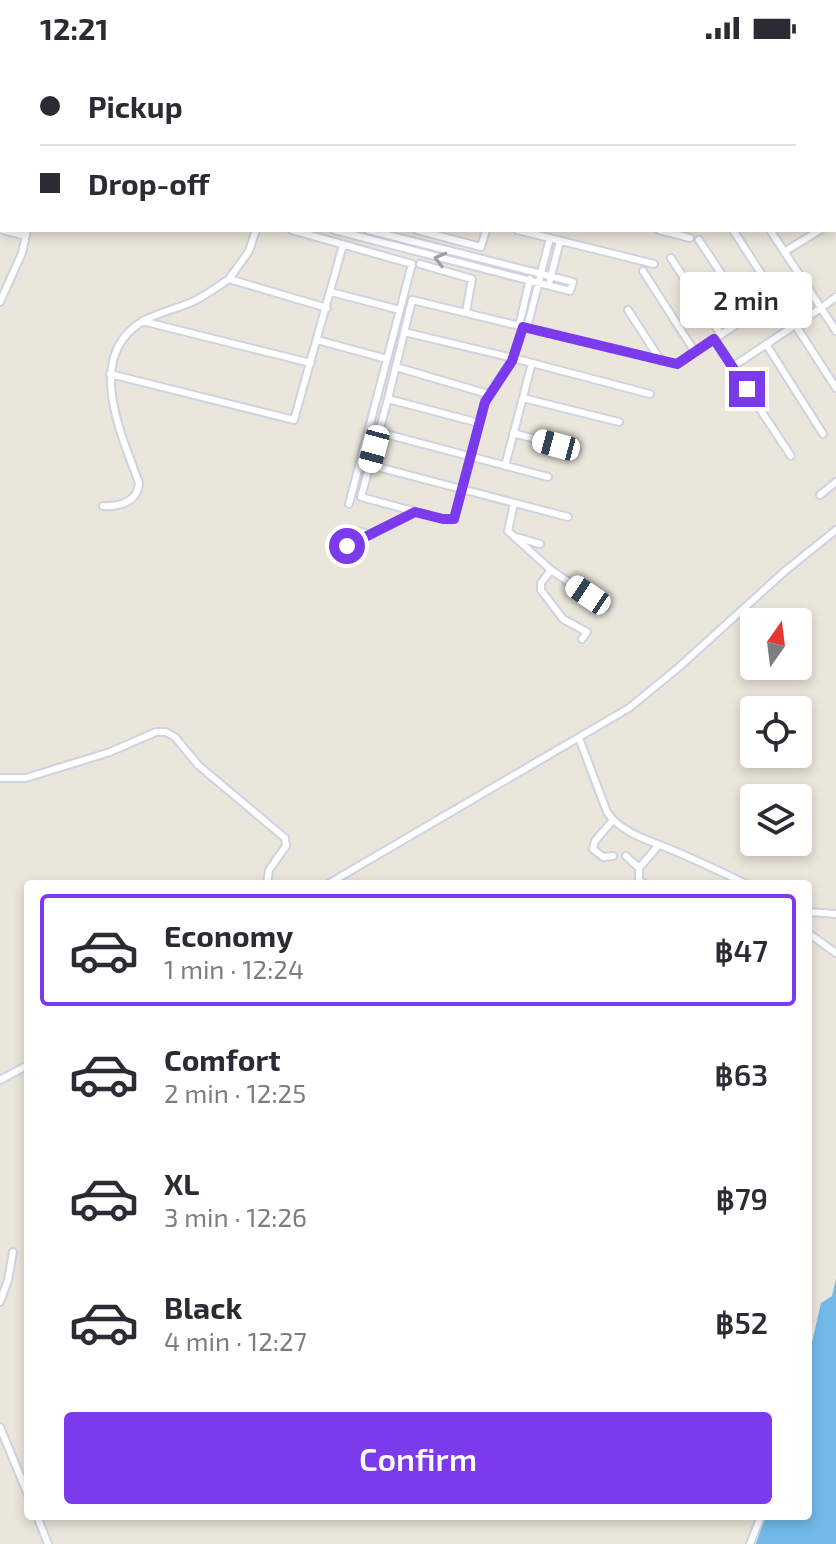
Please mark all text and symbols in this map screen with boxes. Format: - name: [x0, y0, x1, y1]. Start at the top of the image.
- text: 12:21: [40, 10, 109, 46]
- text: Pickup: [88, 88, 183, 124]
- text: Drop-off: [88, 165, 210, 201]
- one-way arrow: [433, 251, 447, 268]
- callout: 2 min: [681, 273, 813, 329]
- text: 2 min: [713, 284, 779, 315]
- route end: [729, 371, 765, 407]
- car: [356, 423, 392, 475]
- car: [530, 427, 582, 463]
- route start: [329, 528, 365, 564]
- car: [561, 572, 615, 618]
- north arrow: [740, 608, 812, 680]
- map controls: [740, 608, 812, 856]
- button: locate: [740, 696, 812, 768]
- button: layers: [740, 784, 812, 856]
- icon: car: [68, 914, 140, 986]
- text: Economy: [164, 917, 293, 953]
- text: ฿47: [714, 932, 768, 968]
- text: 1 min · 12:24: [164, 953, 304, 984]
- icon: car: [68, 1038, 140, 1110]
- text: Comfort: [164, 1041, 281, 1077]
- text: ฿63: [715, 1056, 768, 1092]
- text: 2 min · 12:25: [164, 1077, 306, 1108]
- icon: car: [68, 1162, 140, 1234]
- text: XL: [164, 1165, 199, 1201]
- text: ฿79: [716, 1180, 768, 1216]
- text: 3 min · 12:26: [164, 1201, 307, 1232]
- icon: car: [68, 1286, 140, 1358]
- text: Black: [164, 1289, 242, 1325]
- text: ฿52: [715, 1304, 768, 1340]
- text: 4 min · 12:27: [164, 1325, 307, 1356]
- button: Confirm: [64, 1412, 772, 1504]

